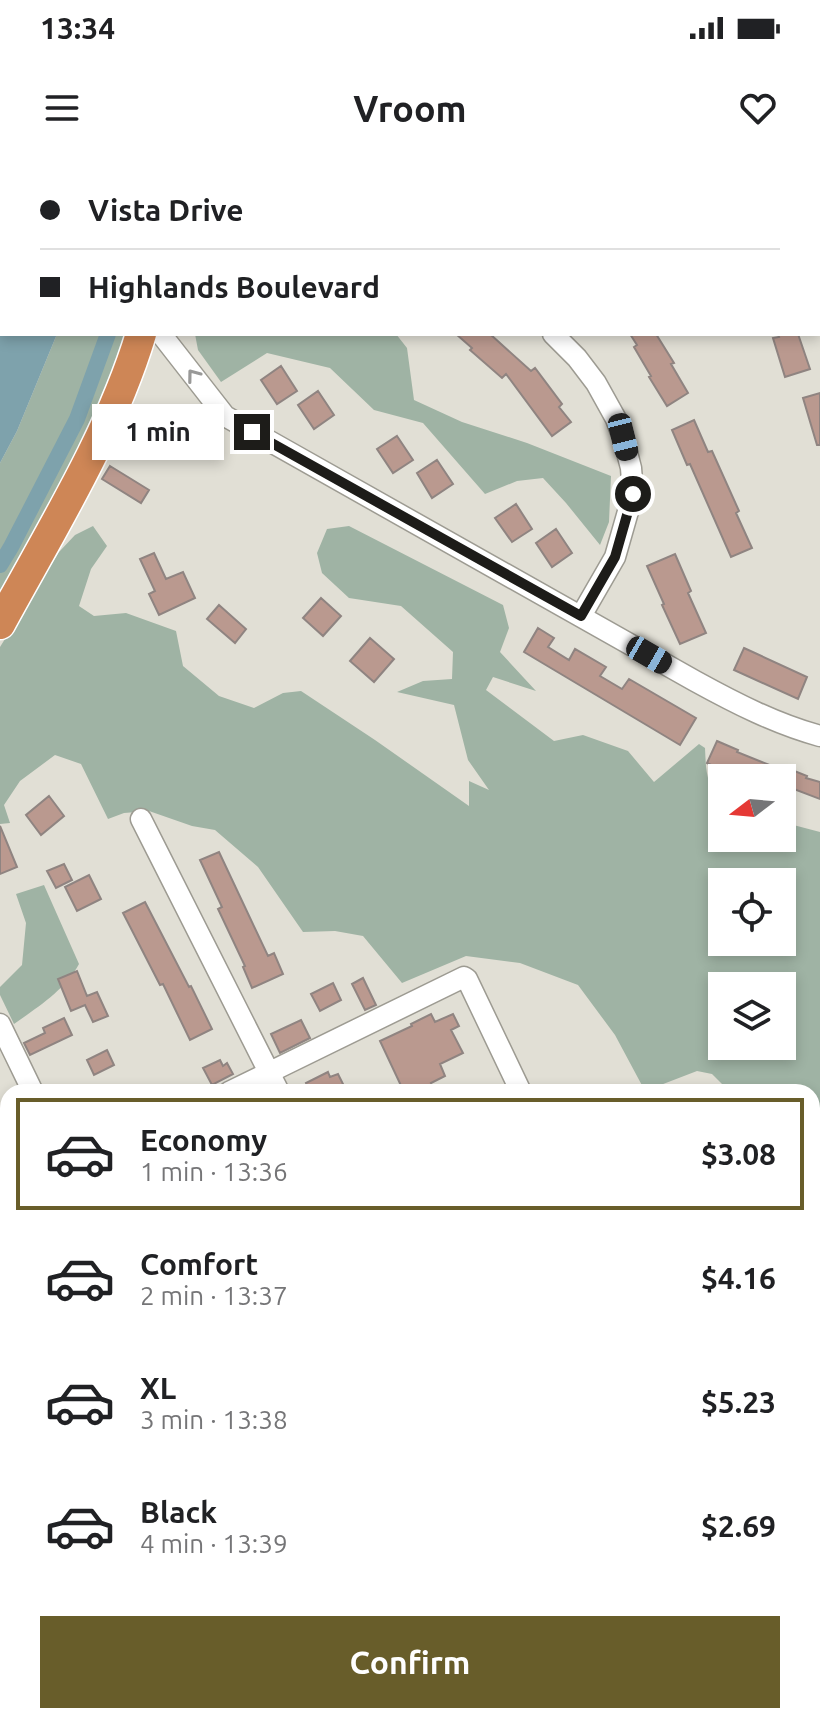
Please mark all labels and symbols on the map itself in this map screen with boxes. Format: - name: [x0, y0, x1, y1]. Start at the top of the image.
- one-way arrow: [188, 370, 202, 384]
- callout: 1 min: [92, 404, 224, 460]
- car: [606, 411, 640, 463]
- route end: [234, 414, 270, 450]
- route start: [615, 476, 651, 512]
- car: [622, 633, 676, 677]
- north arrow: [708, 764, 796, 852]

